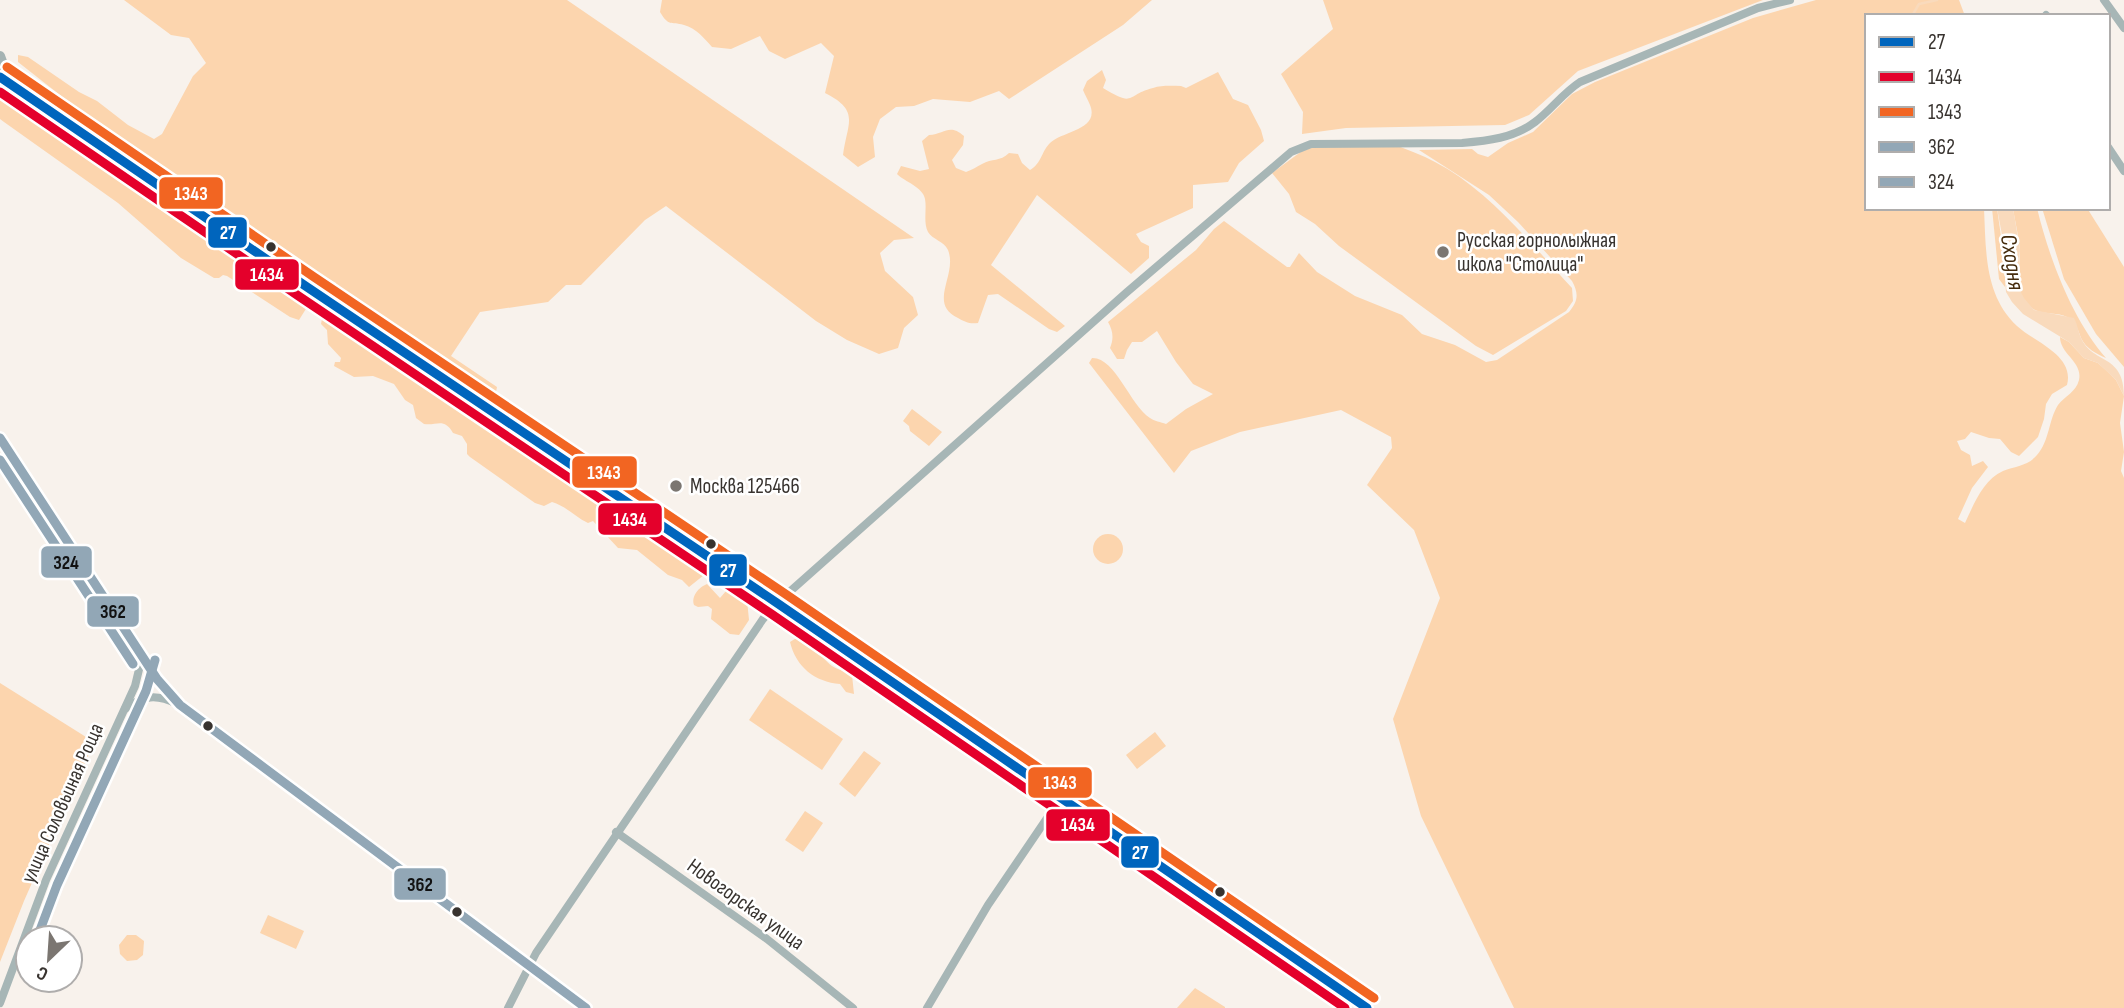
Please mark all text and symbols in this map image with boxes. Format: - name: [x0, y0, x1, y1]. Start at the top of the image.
- legend: [1865, 14, 2110, 210]
- text: 27: [1928, 30, 1946, 55]
- text: 1434: [1928, 65, 1962, 90]
- text: 1343: [1928, 100, 1962, 125]
- text: 362: [1928, 135, 1955, 160]
- text: 324: [1928, 170, 1954, 195]
- line badge: 1343: [158, 176, 224, 210]
- text: 1343: [174, 183, 208, 206]
- line badge: 27: [207, 216, 248, 249]
- text: 27: [220, 222, 237, 245]
- place label: Русская горнолыжная школа "Столица": [1457, 228, 1616, 277]
- water label: Сходня: [1994, 232, 2030, 292]
- unlabelled marker: [264, 240, 278, 254]
- marker: Русская горнолыжная школа "Столица": [1435, 244, 1451, 260]
- line badge: 1434: [234, 258, 300, 291]
- text: 1434: [250, 264, 284, 287]
- line badge: 1343: [571, 455, 638, 489]
- text: 1343: [587, 462, 621, 485]
- place label: Москва 125466: [690, 474, 800, 499]
- marker: Москва 125466: [668, 478, 684, 494]
- line badge: 1434: [597, 502, 663, 536]
- text: 1434: [613, 509, 647, 532]
- unlabelled marker: [704, 537, 718, 551]
- line badge: 324: [40, 545, 93, 579]
- text: 324: [53, 552, 79, 575]
- line badge: 27: [708, 553, 748, 587]
- text: 27: [720, 560, 737, 583]
- line badge: 362: [86, 595, 140, 628]
- text: 362: [100, 601, 126, 624]
- street label: улица Соловьиная Роща: [16, 719, 109, 887]
- unlabelled marker: [201, 719, 215, 733]
- line badge: 1343: [1027, 766, 1093, 799]
- text: 1343: [1043, 772, 1077, 795]
- line badge: 1434: [1045, 808, 1111, 842]
- text: 1434: [1061, 814, 1095, 837]
- line badge: 27: [1120, 835, 1160, 869]
- text: 27: [1132, 842, 1149, 865]
- street label: Новогорская улица: [682, 853, 809, 955]
- line badge: 362: [393, 867, 447, 901]
- text: 362: [407, 874, 433, 897]
- unlabelled marker: [1213, 885, 1227, 899]
- unlabelled marker: [450, 905, 464, 919]
- north arrow: [14, 924, 84, 994]
- text: С: [33, 960, 52, 986]

